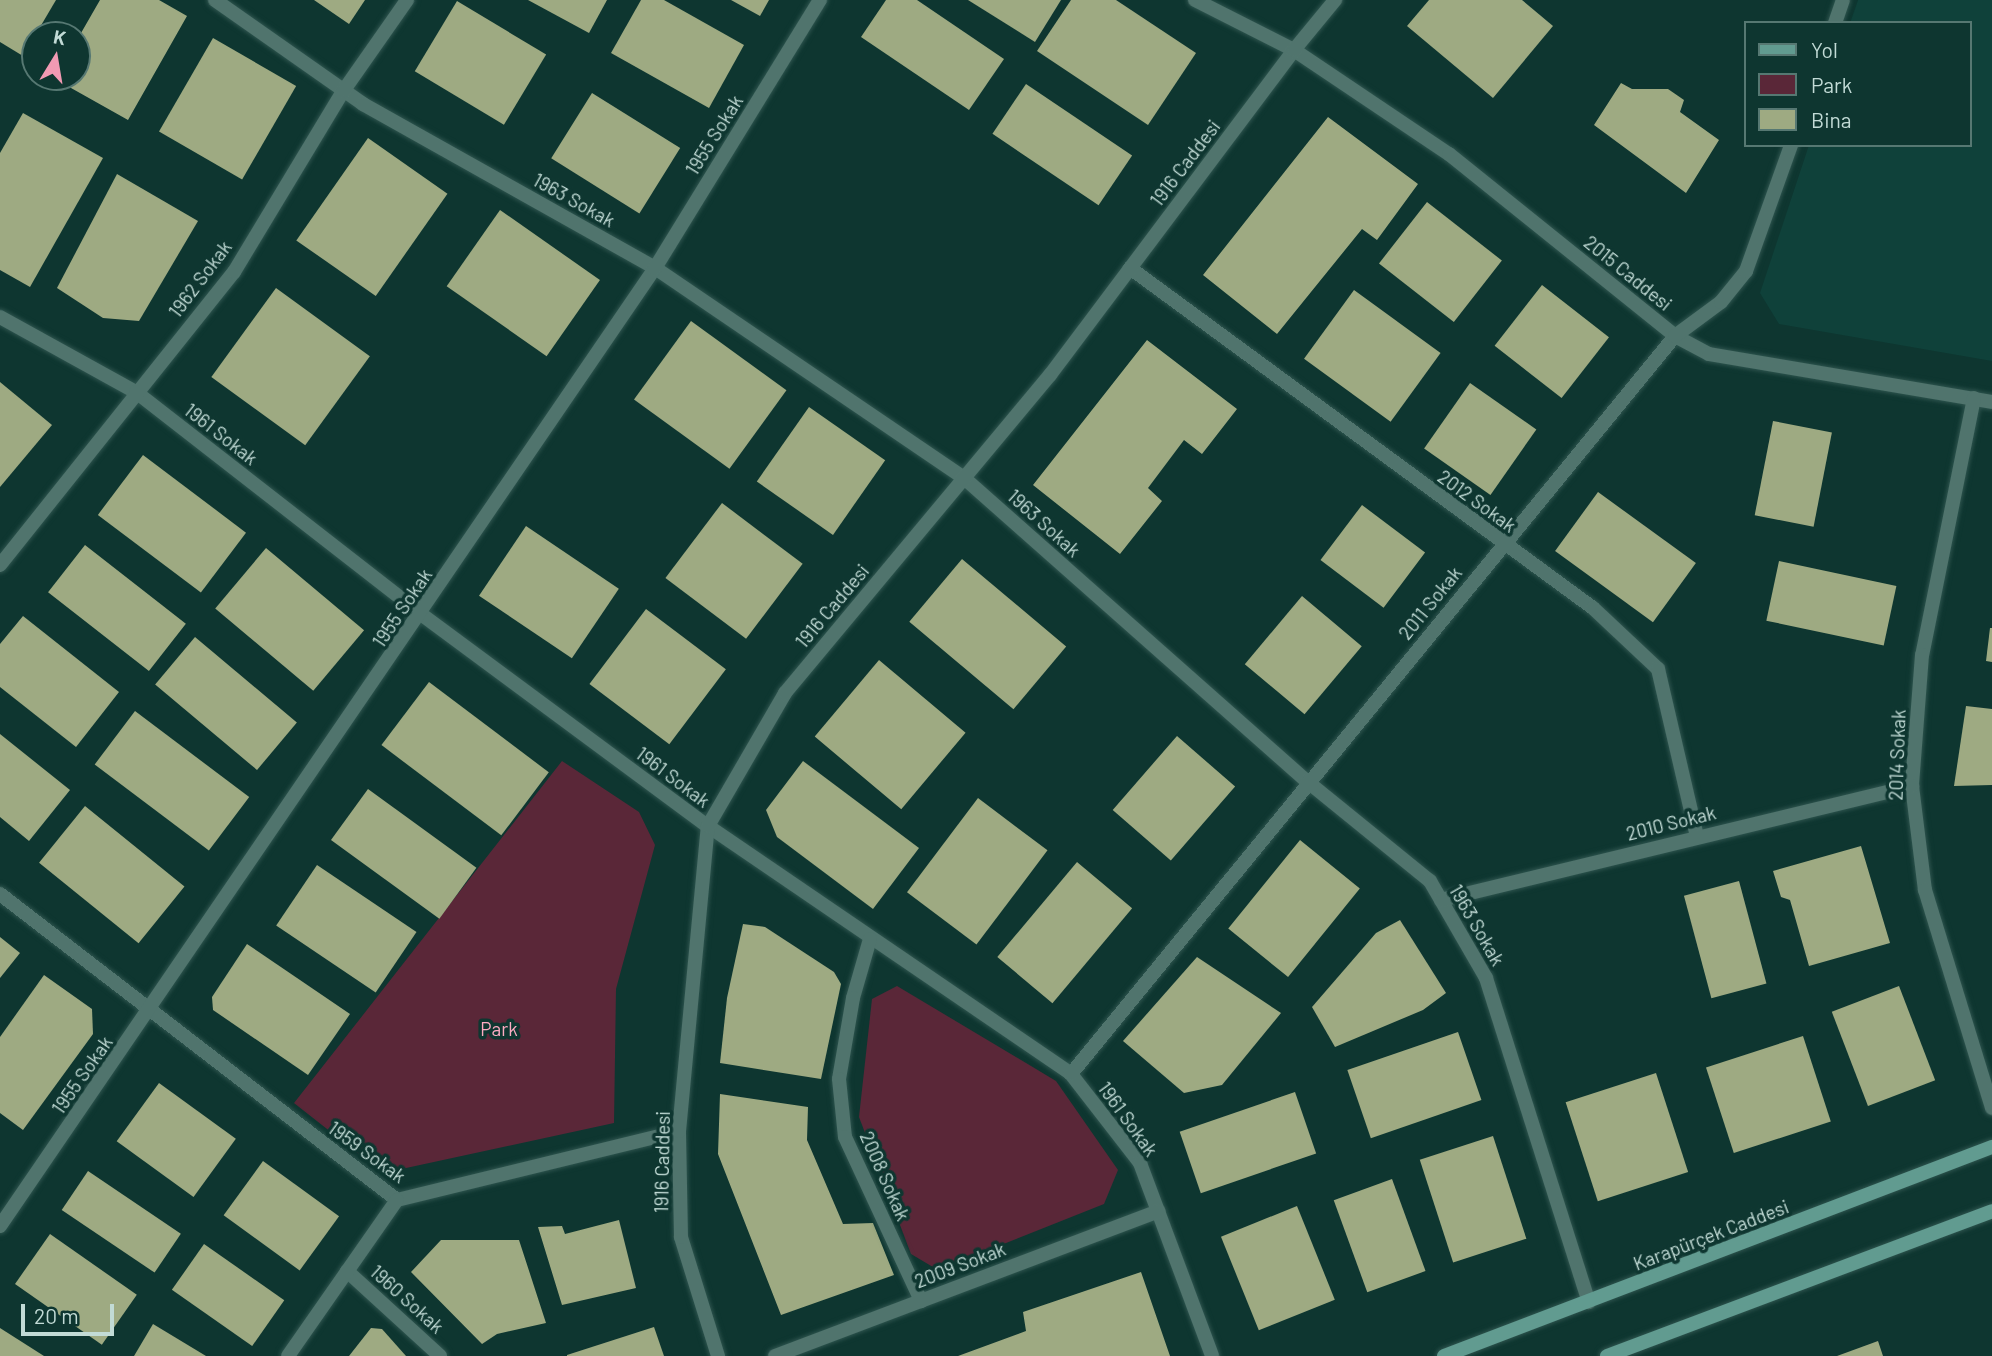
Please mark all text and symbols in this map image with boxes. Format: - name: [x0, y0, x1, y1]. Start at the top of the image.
- north arrow: [21, 21, 91, 91]
- legend: [1744, 21, 1971, 147]
- text: K: [52, 24, 68, 49]
- text: Yol: [1811, 37, 1838, 62]
- text: Park: [1811, 72, 1852, 97]
- street label: 1955 Sokak: [681, 91, 747, 179]
- text: Bina: [1811, 107, 1852, 132]
- street label: 1916 Caddesi: [1145, 115, 1225, 211]
- street label: 1963 Sokak: [529, 168, 619, 232]
- street label: 2015 Caddesi: [1579, 231, 1677, 315]
- street label: 1962 Sokak: [164, 236, 236, 322]
- street label: 1961 Sokak: [180, 398, 262, 470]
- street label: 2012 Sokak: [1433, 465, 1521, 537]
- street label: 1963 Sokak: [1003, 484, 1085, 562]
- street label: 1916 Caddesi: [790, 560, 874, 652]
- street label: 2011 Sokak: [1394, 562, 1466, 644]
- street label: 1955 Sokak: [367, 564, 437, 652]
- street label: 2014 Sokak: [1884, 709, 1910, 801]
- street label: 1961 Sokak: [632, 742, 714, 812]
- street label: 2010 Sokak: [1624, 801, 1718, 845]
- street label: 1963 Sokak: [1445, 880, 1509, 970]
- park label: Park: [480, 1018, 518, 1040]
- street label: 1955 Sokak: [47, 1032, 117, 1118]
- street label: 1961 Sokak: [1093, 1077, 1163, 1161]
- street label: 1916 Caddesi: [650, 1111, 674, 1213]
- street label: 1959 Sokak: [324, 1116, 410, 1188]
- street label: 2008 Sokak: [855, 1128, 915, 1224]
- street label: Karapürçek Caddesi: [1630, 1195, 1792, 1275]
- street label: 2009 Sokak: [911, 1237, 1009, 1293]
- street label: 1960 Sokak: [366, 1260, 448, 1338]
- scale bar: [24, 1290, 117, 1334]
- text: 20 m: [34, 1303, 79, 1328]

